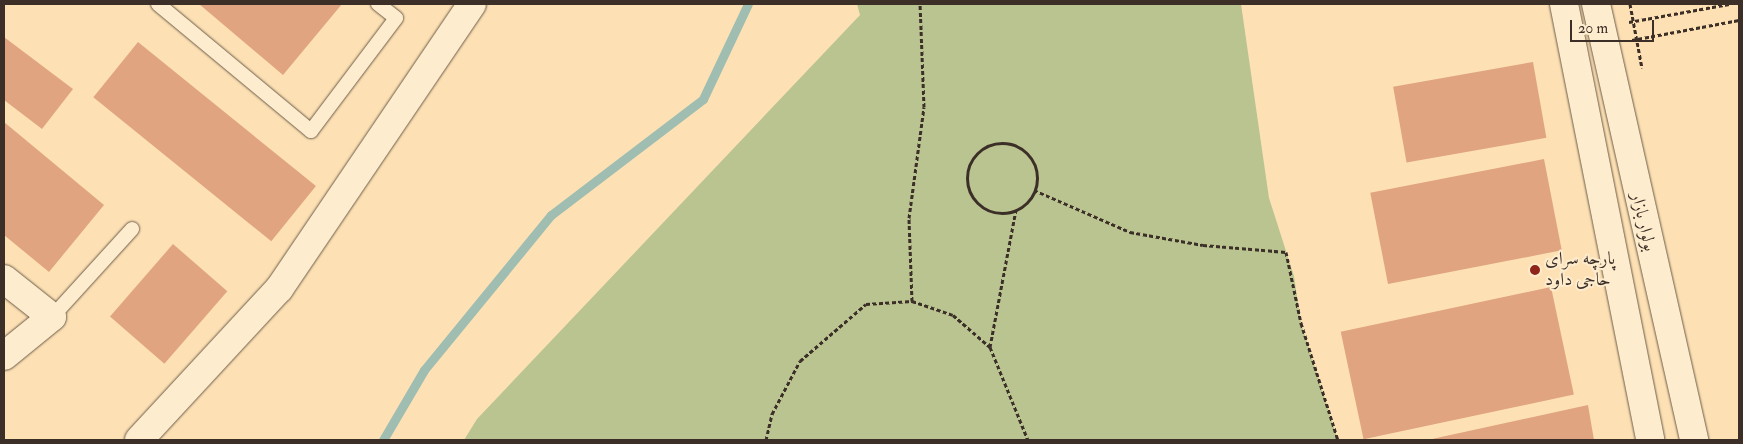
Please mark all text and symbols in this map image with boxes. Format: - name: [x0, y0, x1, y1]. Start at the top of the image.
- scale bar: [1573, 10, 1657, 42]
- text: 20 m: [1578, 19, 1608, 38]
- street label: بولوار بازار: [1626, 190, 1660, 254]
- place label: پارچه سرای حاجی داود: [1545, 249, 1615, 292]
- marker: پارچه سرای حاجی داود: [1529, 264, 1541, 276]

